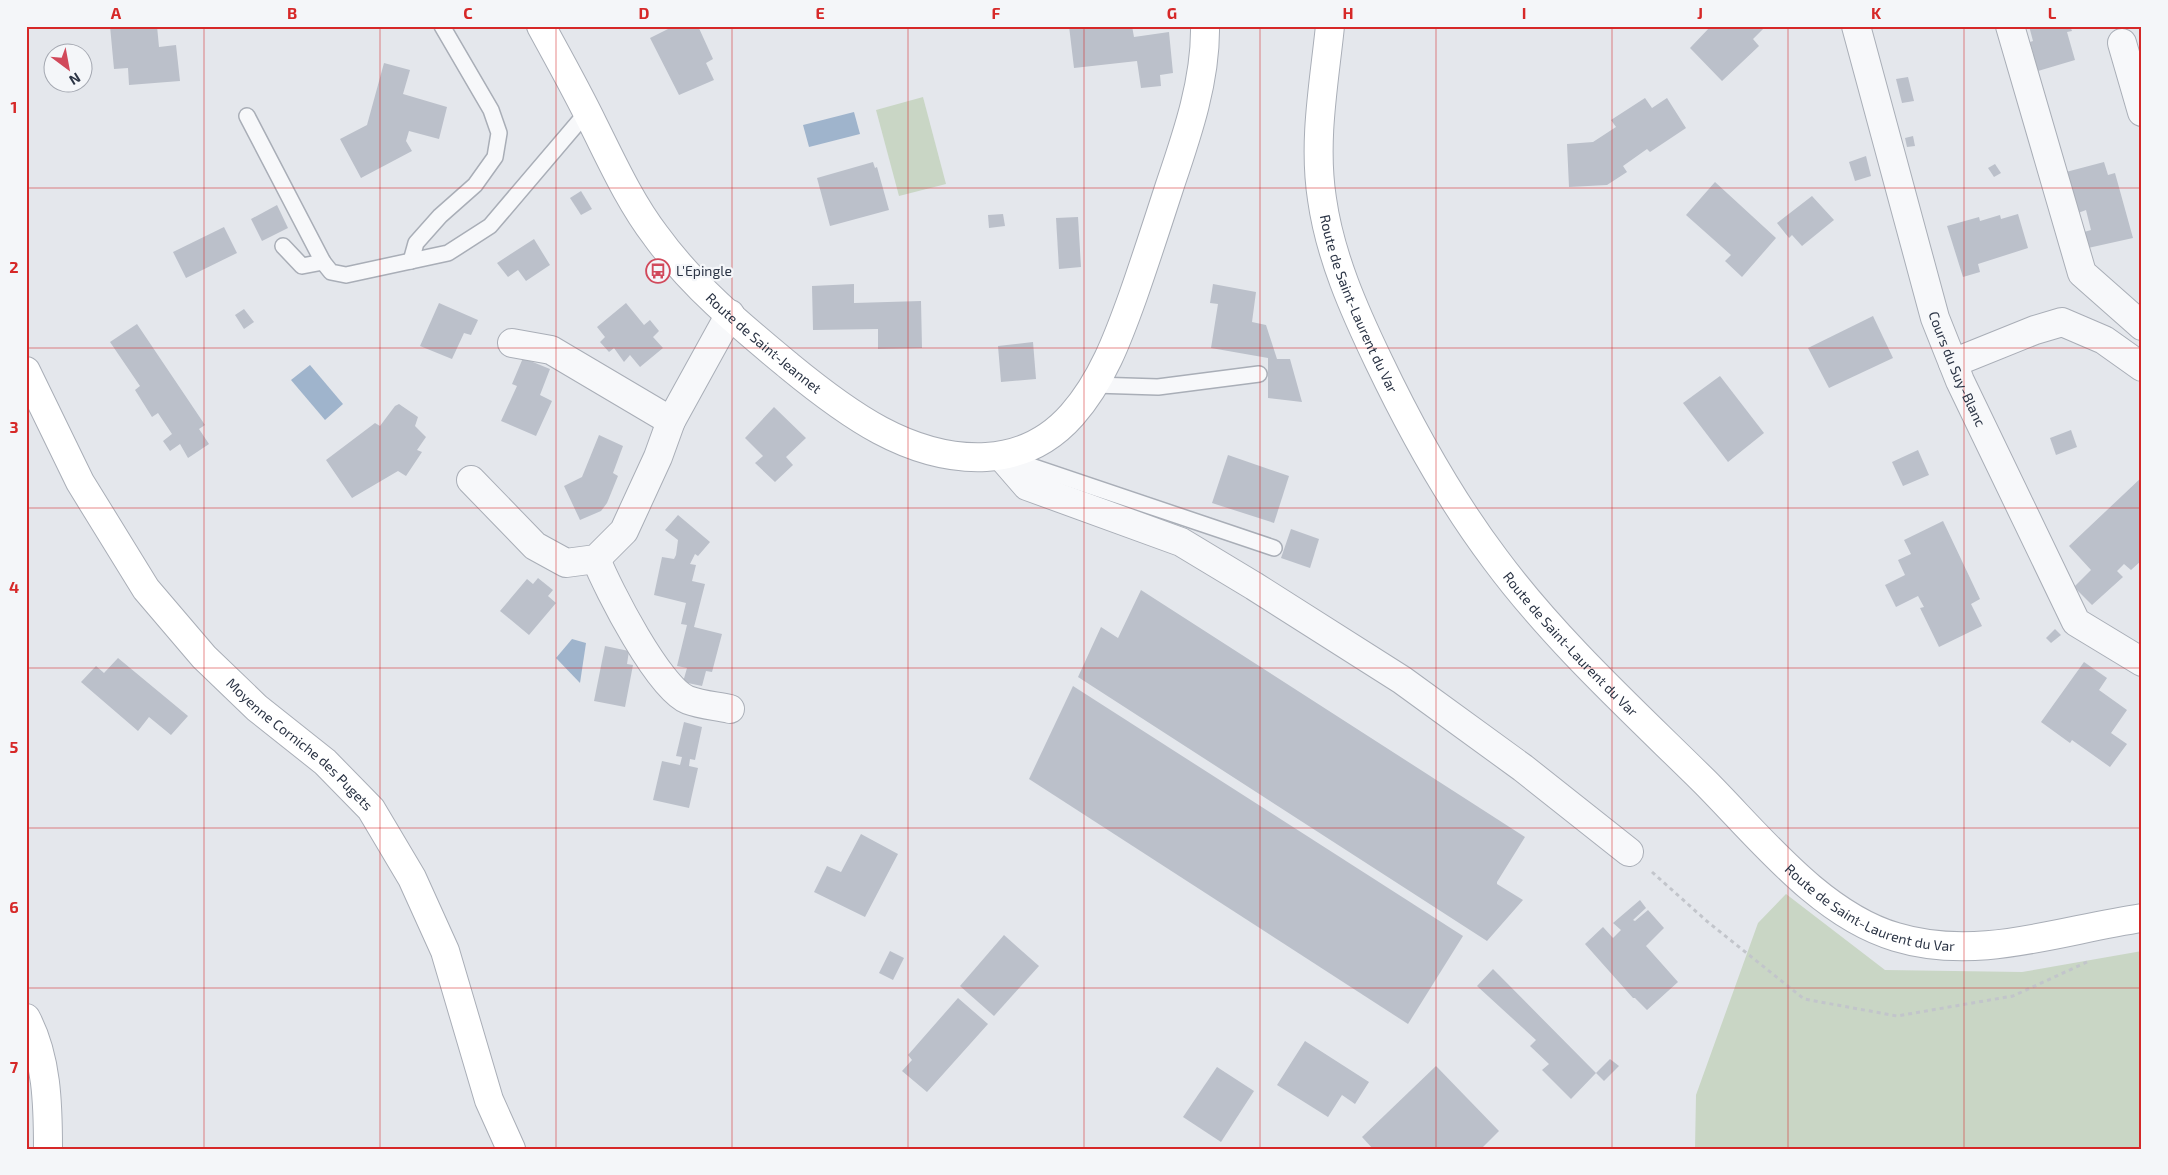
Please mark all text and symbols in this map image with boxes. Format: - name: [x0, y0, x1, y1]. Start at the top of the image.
- text: A: [111, 3, 122, 22]
- text: B: [287, 3, 297, 22]
- text: C: [463, 3, 473, 22]
- text: D: [639, 3, 650, 22]
- text: E: [815, 3, 825, 22]
- text: F: [992, 3, 1001, 22]
- text: G: [1167, 3, 1177, 22]
- text: H: [1342, 3, 1354, 22]
- text: I: [1522, 3, 1526, 22]
- text: J: [1697, 3, 1703, 22]
- text: K: [1871, 3, 1882, 22]
- text: L: [2048, 3, 2057, 22]
- north arrow: [42, 42, 92, 92]
- text: N: [66, 70, 84, 89]
- text: 1: [11, 97, 17, 116]
- street label: Route de Saint-Laurent du Var: [1317, 213, 1402, 396]
- text: 2: [9, 257, 19, 276]
- bus stop icon: L'Epingle: [645, 258, 671, 284]
- place label: L'Epingle: [676, 262, 732, 279]
- street label: Route de Saint-Jeannet: [703, 289, 825, 397]
- street label: Cours du Suy-Blanc: [1926, 309, 1990, 429]
- text: 3: [9, 417, 19, 436]
- street label: Route de Saint-Laurent du Var: [1500, 568, 1642, 720]
- text: 4: [9, 577, 19, 596]
- street label: Moyenne Corniche des Pugets: [223, 674, 376, 814]
- text: 5: [10, 737, 19, 756]
- street label: Route de Saint-Laurent du Var: [1782, 860, 1956, 954]
- text: 6: [9, 897, 19, 916]
- text: 7: [10, 1057, 19, 1076]

